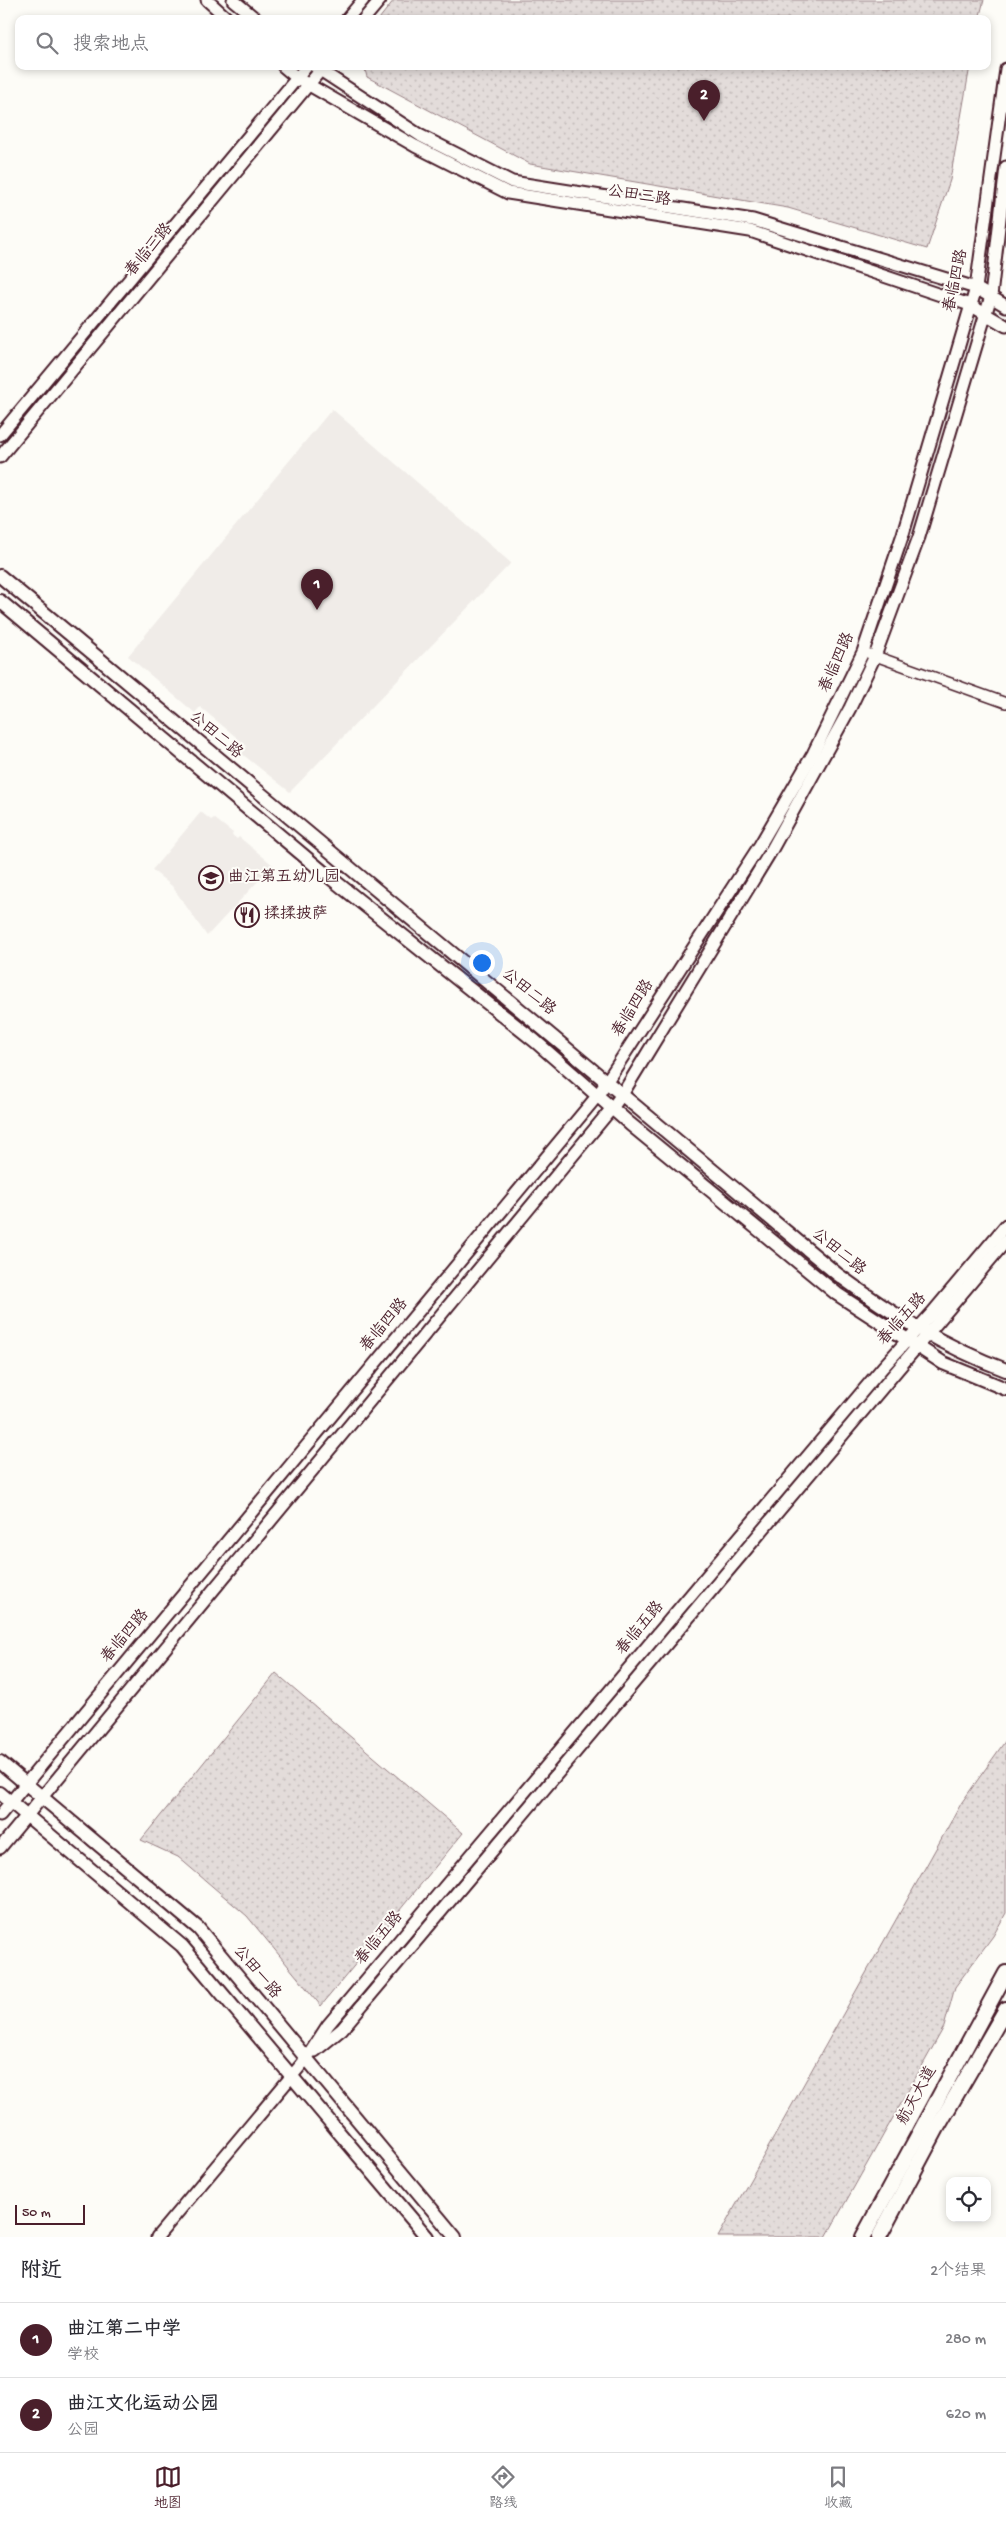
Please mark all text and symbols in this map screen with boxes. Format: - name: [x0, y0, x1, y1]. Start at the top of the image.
- search box: [15, 15, 991, 70]
- icon: search: [33, 29, 61, 57]
- text: 搜索地点: [73, 34, 149, 57]
- pin: 2: [688, 80, 720, 121]
- street label: 公田三路: [606, 181, 672, 211]
- street label: 春临三路: [121, 219, 178, 282]
- street label: 春临四路: [939, 247, 973, 314]
- pin: 1: [301, 569, 333, 610]
- street label: 春临四路: [814, 629, 860, 696]
- street label: 公田二路: [184, 707, 247, 764]
- school or university icon: 曲江第五幼儿园: [198, 865, 224, 891]
- place label: 曲江第五幼儿园: [228, 868, 340, 888]
- restaurant icon: 揉揉披萨: [234, 902, 260, 928]
- place label: 揉揉披萨: [264, 905, 328, 925]
- your location: [469, 950, 495, 976]
- street label: 公田二路: [497, 964, 560, 1021]
- street label: 春临四路: [607, 976, 659, 1041]
- street label: 公田二路: [807, 1224, 870, 1281]
- street label: 春临五路: [873, 1289, 931, 1350]
- street label: 春临四路: [356, 1294, 413, 1357]
- street label: 春临五路: [612, 1597, 669, 1660]
- street label: 春临四路: [97, 1605, 154, 1668]
- street label: 春临五路: [351, 1907, 408, 1970]
- street label: 公田一路: [228, 1941, 285, 2004]
- street label: 航天大道: [892, 2062, 942, 2129]
- map controls: [946, 2177, 991, 2222]
- button: locate: [946, 2177, 991, 2222]
- scale bar: [15, 2202, 85, 2225]
- text: 50 m: [22, 2205, 51, 2222]
- text: 附近: [20, 2260, 62, 2285]
- text: 2个结果: [930, 2263, 986, 2282]
- text: 曲江第二中学: [67, 2319, 181, 2342]
- text: 1: [33, 2331, 39, 2350]
- text: 280 m: [945, 2331, 986, 2350]
- text: 学校: [67, 2347, 99, 2366]
- text: 曲江文化运动公园: [67, 2394, 219, 2417]
- text: 2: [32, 2406, 40, 2425]
- text: 620 m: [946, 2406, 986, 2425]
- text: 公园: [67, 2422, 99, 2441]
- tab: 地图: [154, 2463, 182, 2513]
- tab: 路线: [489, 2463, 517, 2513]
- tab: 收藏: [824, 2463, 852, 2513]

